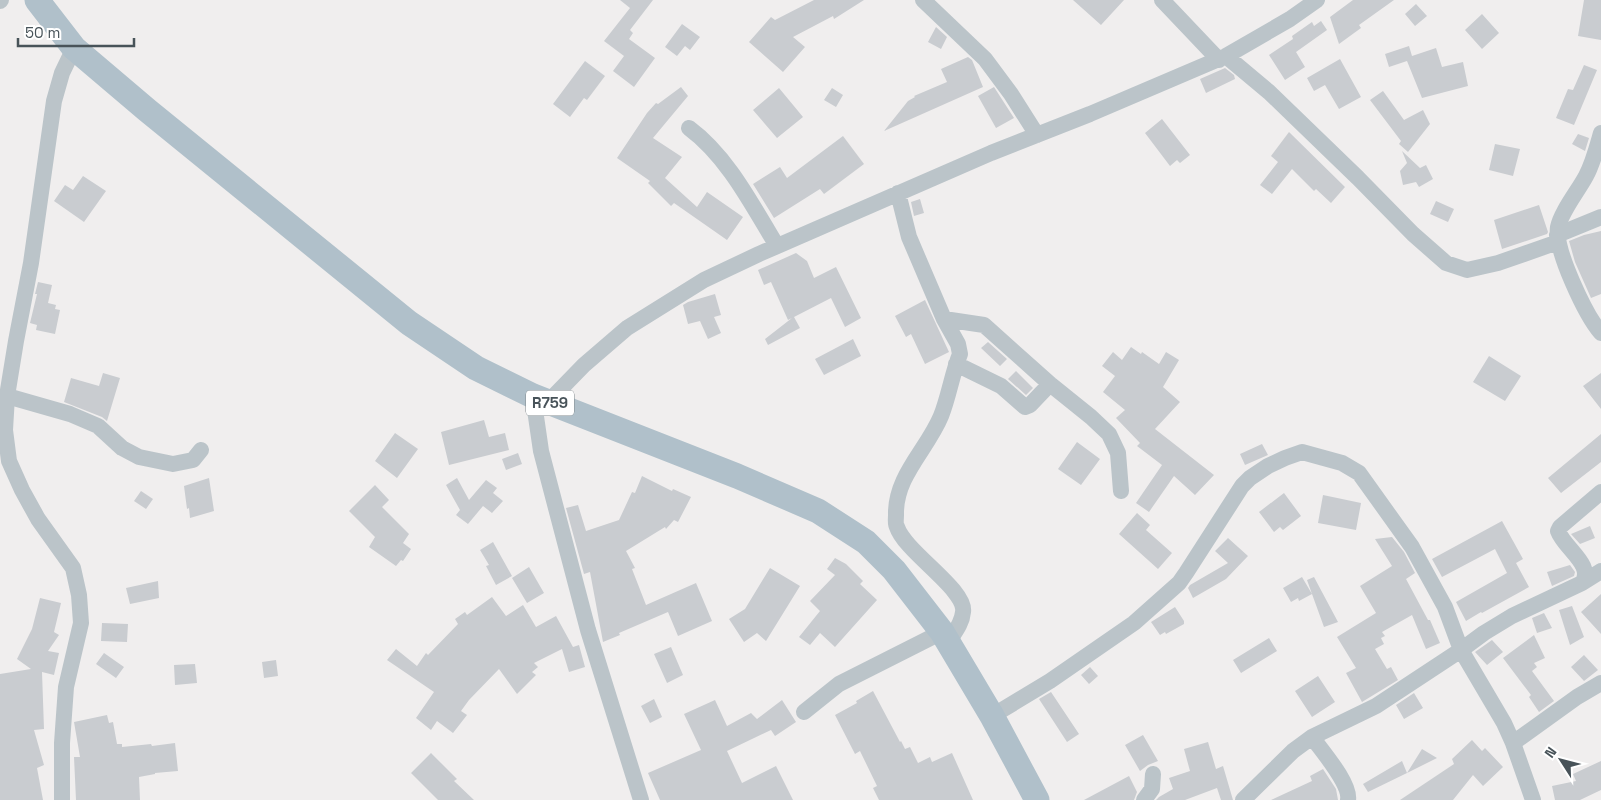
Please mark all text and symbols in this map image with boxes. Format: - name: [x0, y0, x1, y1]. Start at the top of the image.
- scale bar: [18, 15, 134, 47]
- text: 50 m: [25, 23, 60, 42]
- road number: R759: [526, 390, 574, 416]
- north arrow: [1536, 735, 1586, 785]
- text: N: [1540, 743, 1561, 761]

